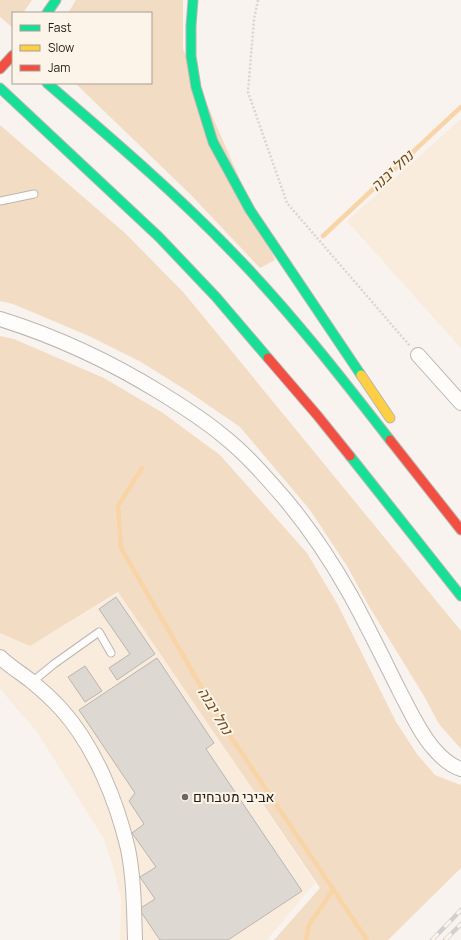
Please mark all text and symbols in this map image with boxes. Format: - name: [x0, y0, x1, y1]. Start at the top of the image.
- legend: [12, 12, 152, 84]
- text: Fast: [48, 19, 72, 36]
- text: Slow: [48, 39, 74, 56]
- text: Jam: [48, 59, 70, 76]
- water label: נחל יבנה: [366, 144, 419, 196]
- water label: נחל יבנה: [193, 683, 239, 740]
- place label: אביבי מטבחים: [193, 787, 275, 806]
- marker: אביבי מטבחים: [180, 792, 190, 802]

